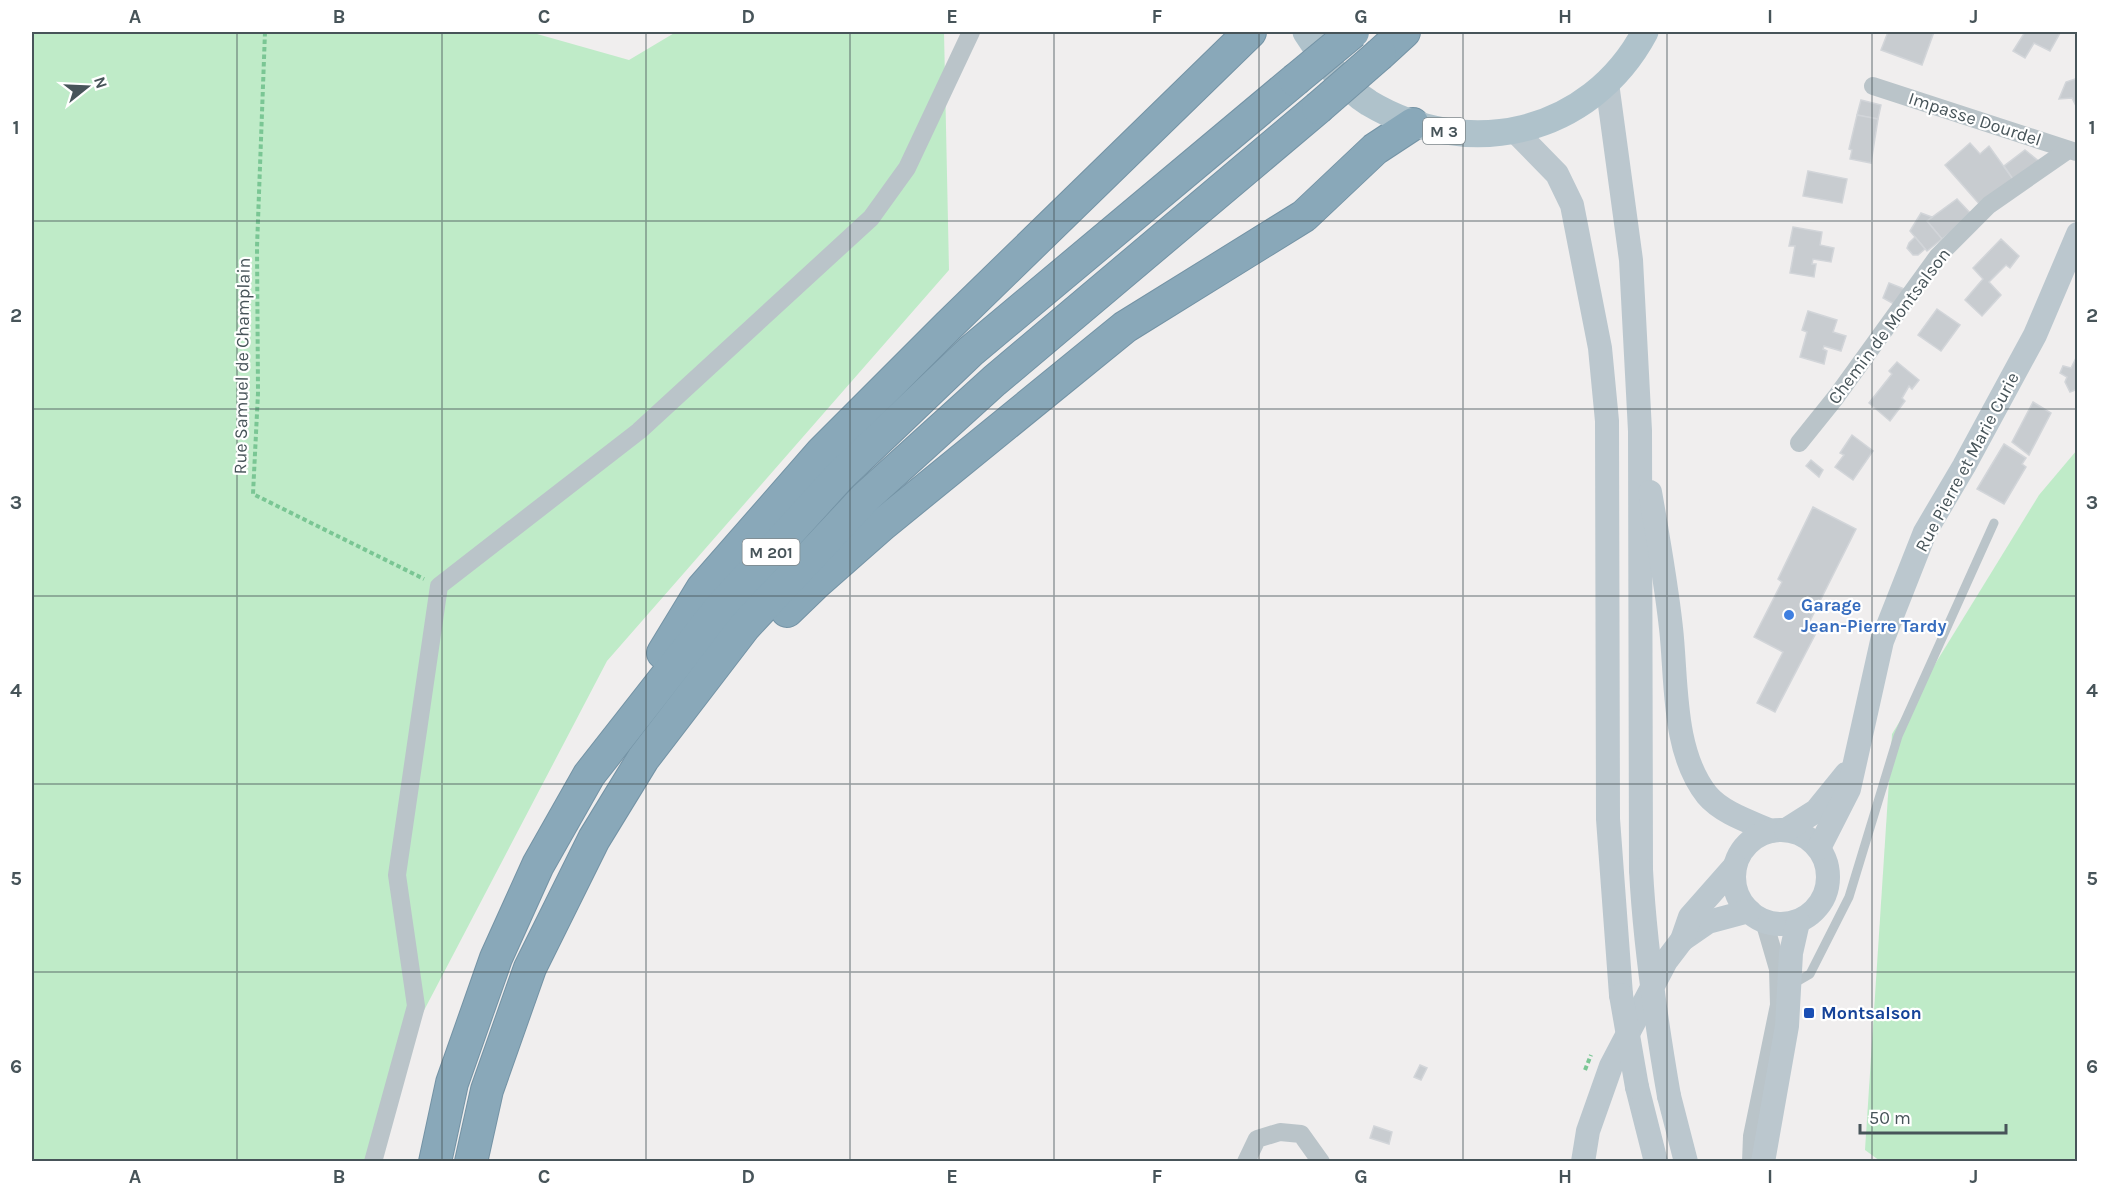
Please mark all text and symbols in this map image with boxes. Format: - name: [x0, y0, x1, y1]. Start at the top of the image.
- text: A: [129, 5, 142, 28]
- text: B: [333, 5, 345, 28]
- text: C: [538, 5, 550, 28]
- text: D: [741, 5, 755, 28]
- text: E: [946, 5, 958, 28]
- text: F: [1152, 5, 1163, 28]
- text: G: [1354, 5, 1368, 28]
- text: H: [1558, 5, 1572, 28]
- text: I: [1767, 5, 1773, 28]
- text: J: [1970, 5, 1978, 28]
- north arrow: [57, 57, 117, 117]
- text: N: [90, 74, 112, 91]
- street label: Impasse Dourdel: [1906, 87, 2044, 151]
- text: 1: [12, 116, 20, 139]
- text: 1: [2088, 116, 2096, 139]
- road number: M 3: [1423, 118, 1465, 144]
- street label: Chemin de Montsalson: [1823, 244, 1955, 408]
- street label: Rue Samuel de Champlain: [229, 257, 255, 475]
- text: 2: [10, 304, 22, 327]
- text: 2: [2086, 304, 2098, 327]
- street label: Rue Pierre et Marie Curie: [1910, 368, 2024, 556]
- text: 3: [10, 491, 22, 514]
- text: 3: [2086, 491, 2098, 514]
- road number: M 201: [742, 539, 800, 565]
- place label: Garage Jean-Pierre Tardy: [1801, 594, 1947, 637]
- marker: Garage Jean-Pierre Tardy: [1782, 608, 1796, 622]
- text: 4: [10, 679, 22, 702]
- text: 4: [2086, 679, 2098, 702]
- text: 5: [10, 867, 22, 890]
- text: 5: [2086, 867, 2098, 890]
- place label: Montsalson: [1821, 1002, 1922, 1024]
- marker: Montsalson: [1802, 1006, 1816, 1020]
- text: 6: [10, 1055, 22, 1078]
- text: 6: [2086, 1055, 2098, 1078]
- scale bar: [1860, 1097, 2006, 1135]
- text: 50 m: [1869, 1107, 1911, 1129]
- text: A: [129, 1165, 142, 1188]
- text: B: [333, 1165, 345, 1188]
- text: C: [538, 1165, 550, 1188]
- text: D: [741, 1165, 755, 1188]
- text: E: [946, 1165, 958, 1188]
- text: F: [1152, 1165, 1163, 1188]
- text: G: [1354, 1165, 1368, 1188]
- text: H: [1558, 1165, 1572, 1188]
- text: I: [1767, 1165, 1773, 1188]
- text: J: [1970, 1165, 1978, 1188]

